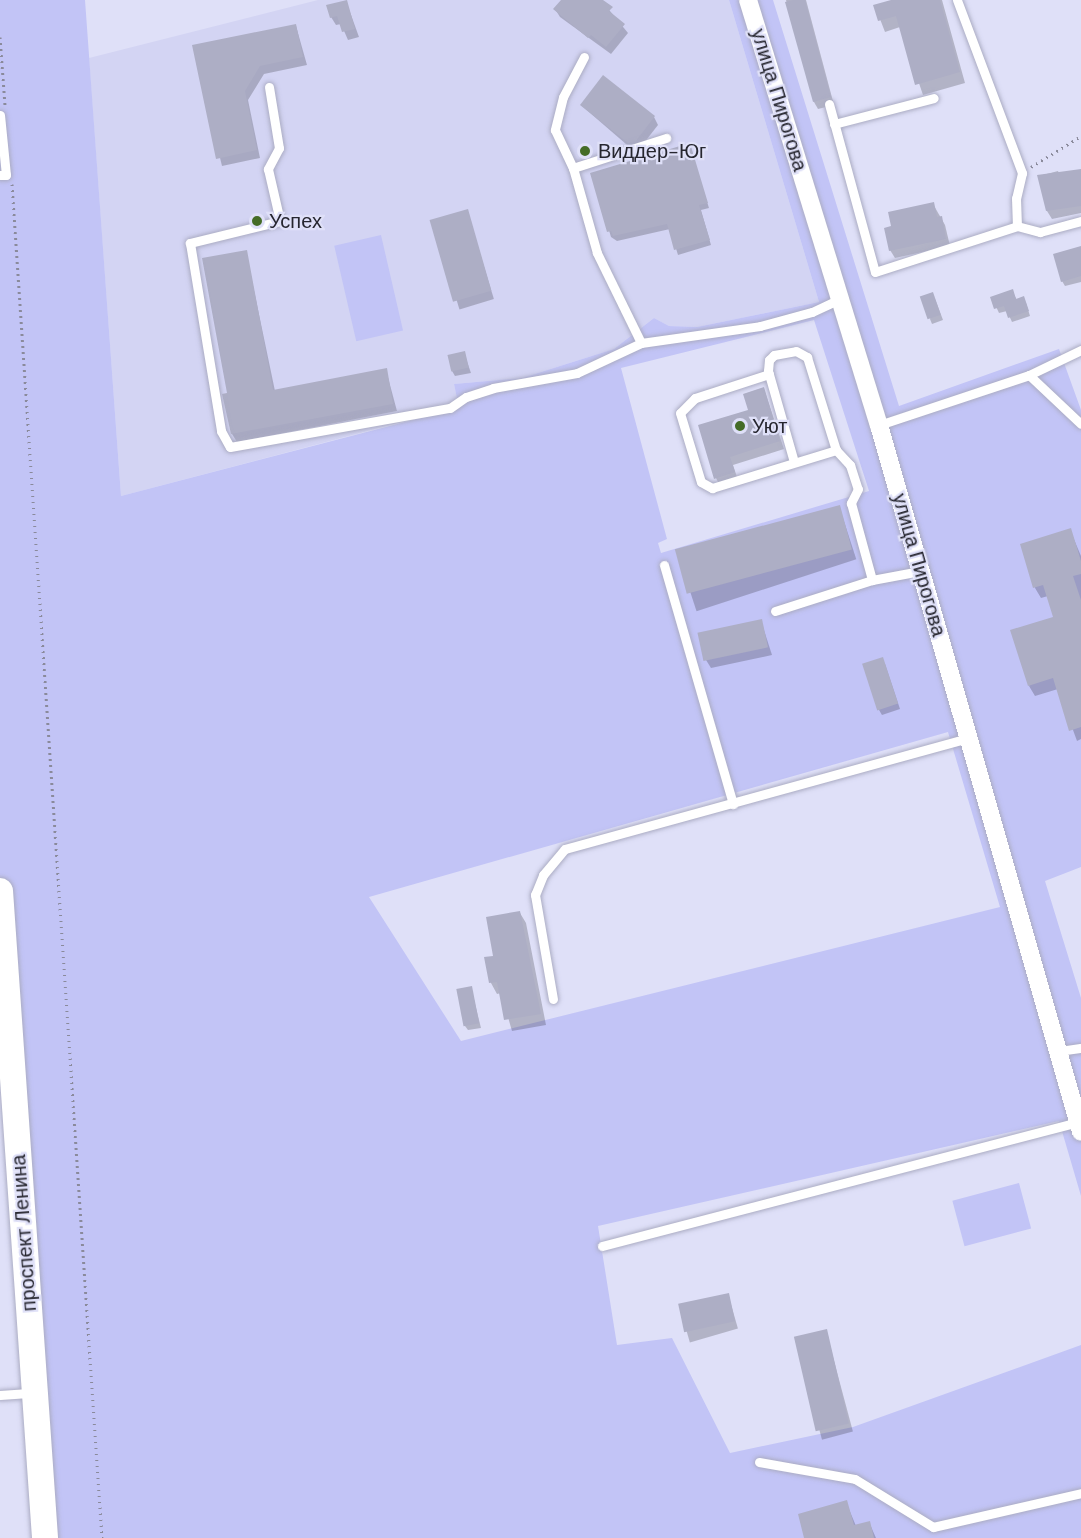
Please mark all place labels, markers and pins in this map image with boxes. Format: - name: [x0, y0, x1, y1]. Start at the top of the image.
- place label: Виддер-Юг: [598, 139, 706, 163]
- marker: Виддер-Юг: [576, 142, 594, 160]
- place label: Успех: [269, 209, 322, 233]
- marker: Успех: [250, 214, 264, 228]
- place label: Уют: [752, 414, 788, 438]
- marker: Уют: [733, 419, 747, 433]

